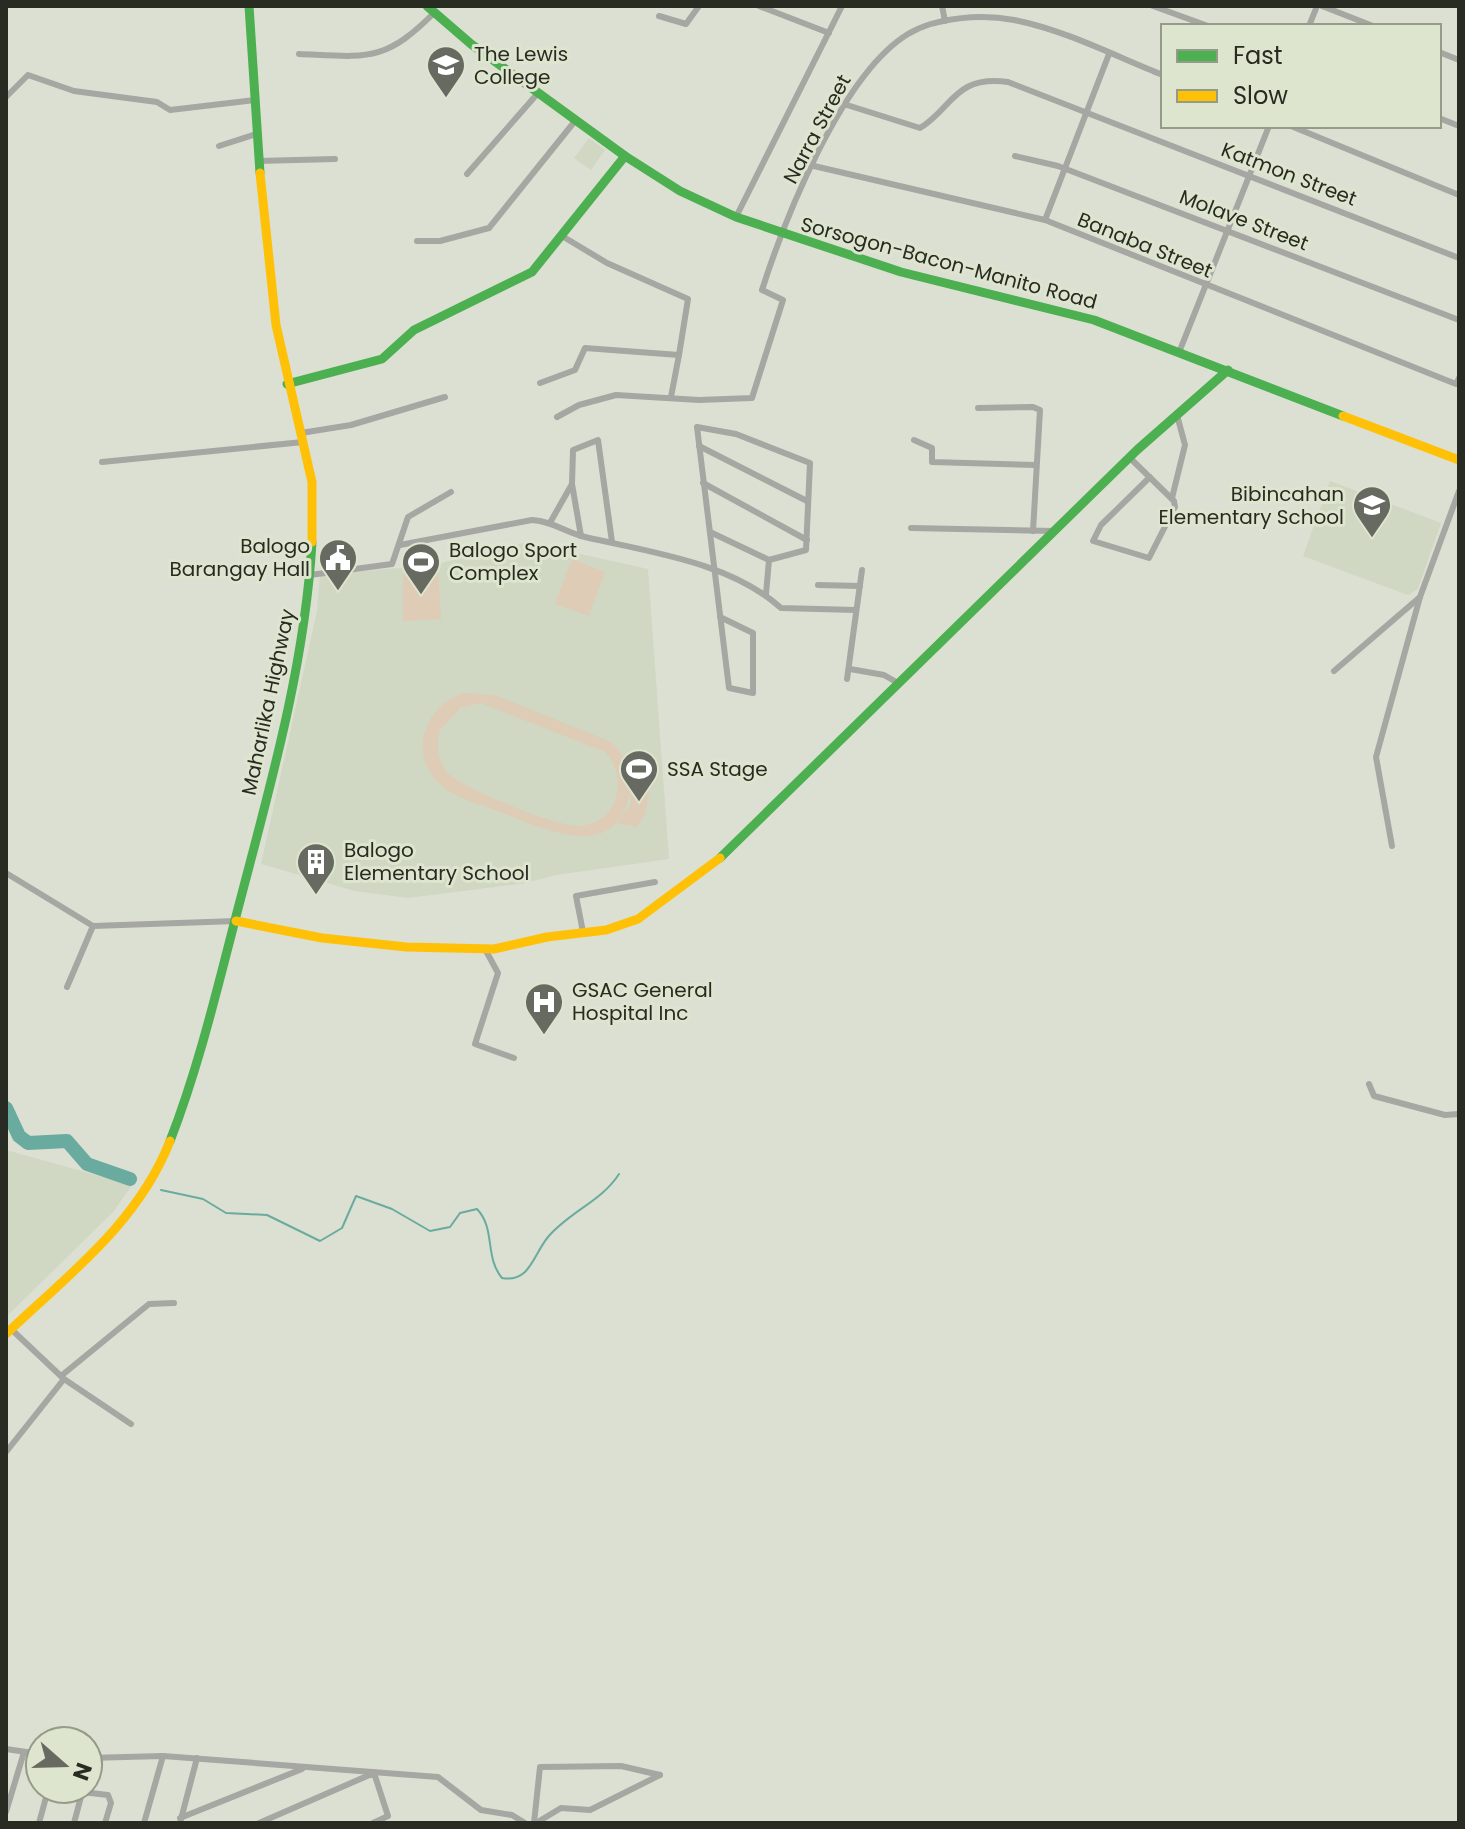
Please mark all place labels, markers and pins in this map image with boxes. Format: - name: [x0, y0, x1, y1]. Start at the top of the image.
- place label: The Lewis College: [474, 40, 568, 91]
- school or university icon: The Lewis College: [425, 44, 467, 99]
- place label: Bibincahan Elementary School: [1159, 480, 1344, 531]
- school or university icon: Bibincahan Elementary School: [1351, 484, 1393, 539]
- place label: Balogo Barangay Hall: [170, 532, 310, 583]
- place label: Balogo Sport Complex: [449, 536, 577, 587]
- public building icon: Balogo Barangay Hall: [317, 537, 359, 592]
- sports icon: Balogo Sport Complex: [400, 541, 442, 596]
- sports icon: SSA Stage: [618, 748, 660, 803]
- place label: SSA Stage: [667, 755, 768, 783]
- place label: Balogo Elementary School: [344, 836, 529, 887]
- building icon: Balogo Elementary School: [295, 841, 337, 896]
- place label: GSAC General Hospital Inc: [572, 976, 713, 1027]
- hospital icon: GSAC General Hospital Inc: [523, 981, 565, 1036]

